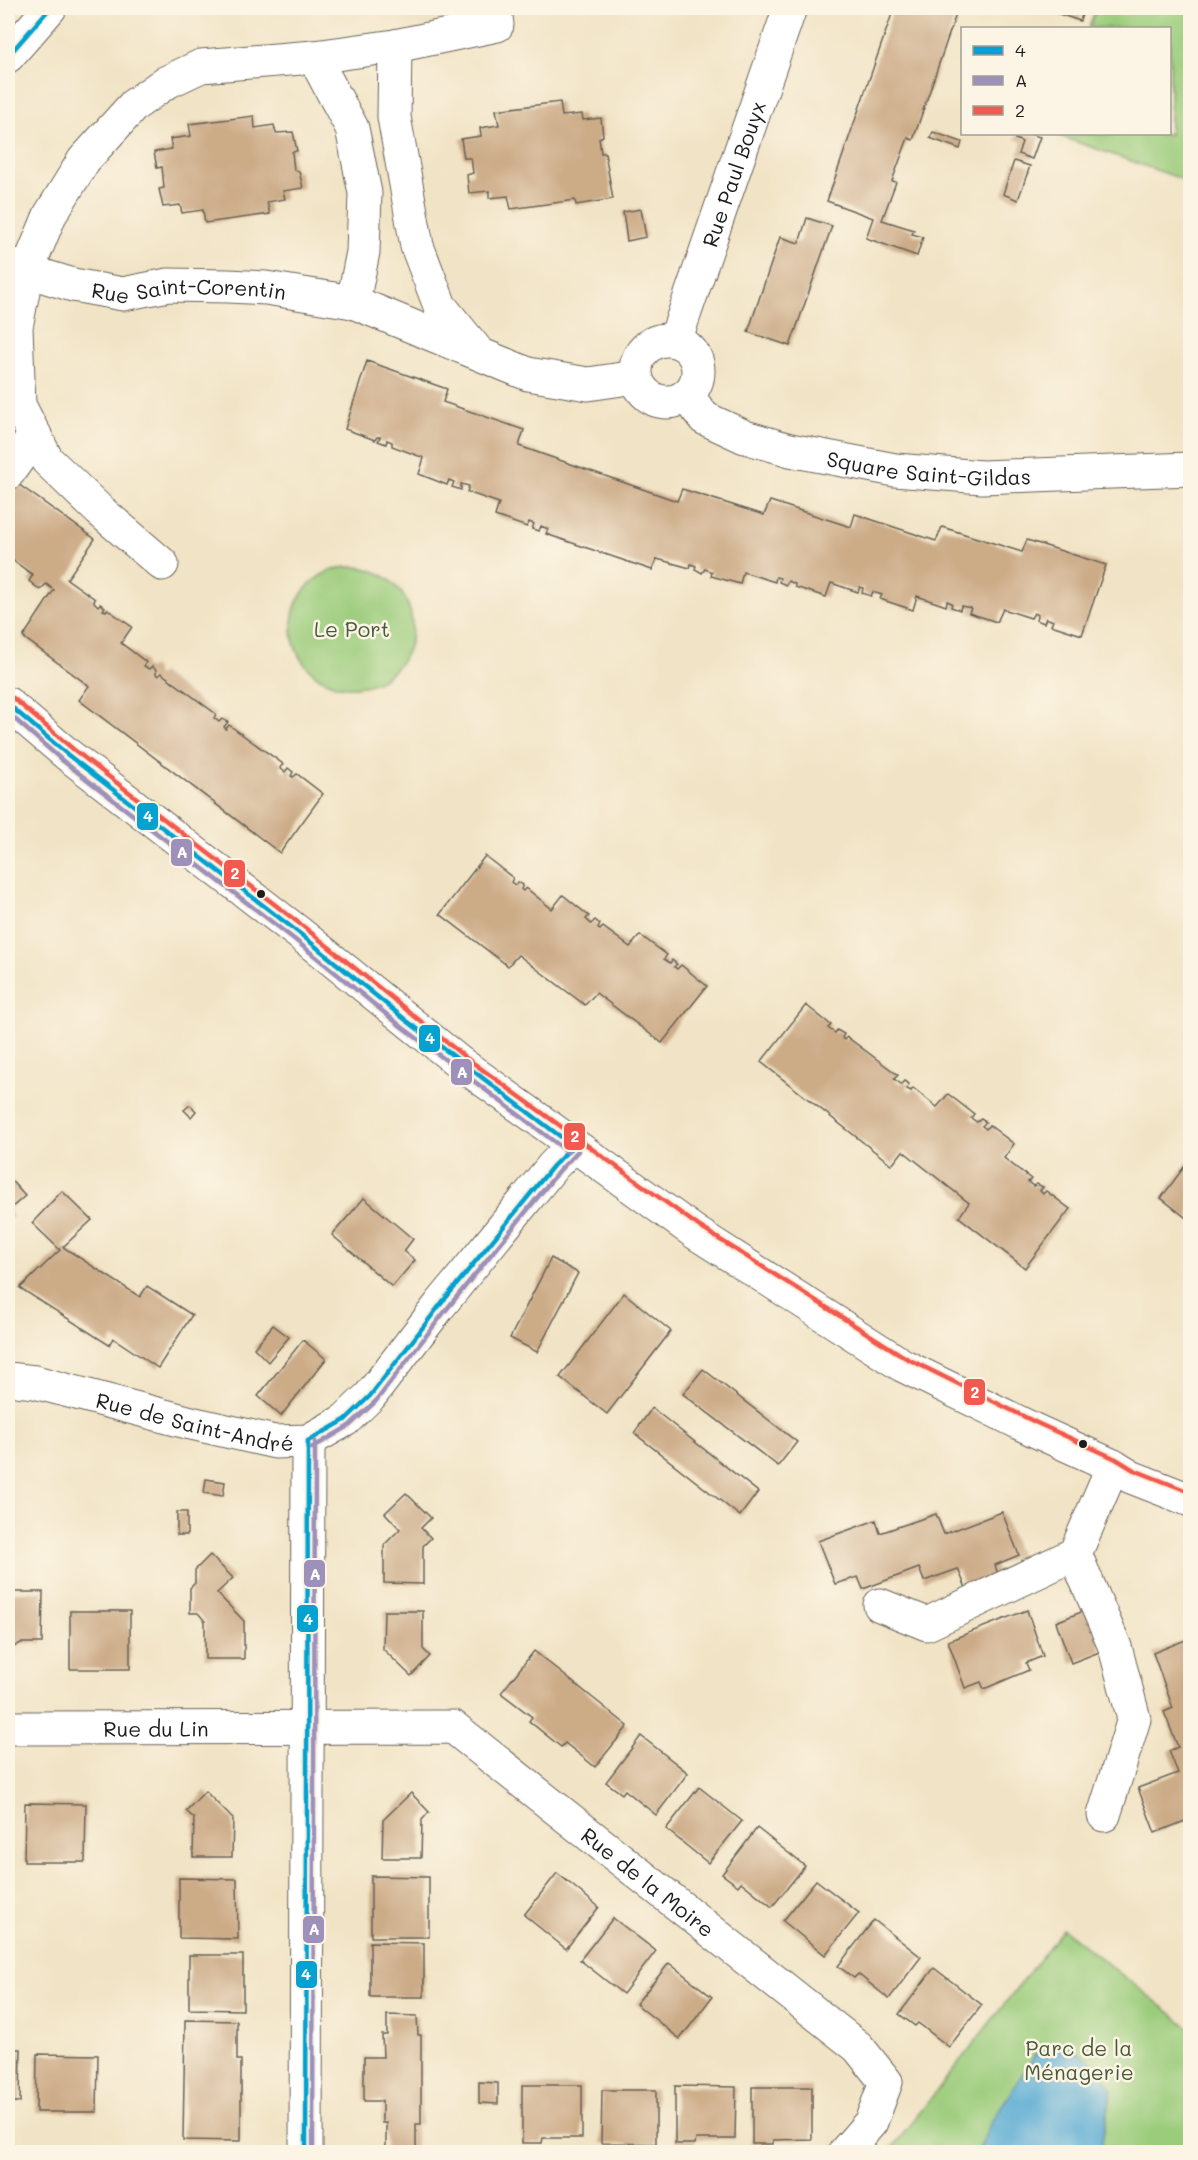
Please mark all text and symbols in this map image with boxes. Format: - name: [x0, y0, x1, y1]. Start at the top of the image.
- legend: [961, 27, 1171, 135]
- text: 4: [1015, 38, 1026, 62]
- text: A: [1015, 68, 1027, 92]
- street label: Rue Paul Bouyx: [695, 97, 770, 250]
- text: 2: [1015, 98, 1025, 122]
- street label: Rue Saint-Corentin: [90, 271, 288, 308]
- street label: Square Saint-Gildas: [825, 444, 1031, 490]
- park label: Le Port: [314, 615, 390, 642]
- line badge: 4: [136, 802, 159, 831]
- text: 4: [143, 805, 153, 826]
- line badge: A: [170, 838, 193, 867]
- text: A: [176, 841, 188, 862]
- line badge: 2: [223, 859, 246, 888]
- text: 2: [231, 862, 240, 883]
- unlabelled marker: [255, 888, 267, 900]
- line badge: 4: [418, 1024, 441, 1053]
- text: 4: [425, 1027, 435, 1048]
- line badge: A: [450, 1058, 473, 1086]
- text: A: [456, 1061, 468, 1082]
- line badge: 2: [563, 1122, 586, 1151]
- text: 2: [571, 1125, 580, 1146]
- line badge: 2: [963, 1378, 986, 1406]
- text: 2: [971, 1381, 980, 1402]
- street label: Rue de Saint-André: [93, 1385, 294, 1456]
- unlabelled marker: [1077, 1438, 1089, 1450]
- line badge: A: [303, 1559, 326, 1588]
- text: A: [309, 1563, 321, 1584]
- line badge: 4: [296, 1604, 319, 1633]
- text: 4: [303, 1608, 313, 1629]
- street label: Rue du Lin: [103, 1714, 209, 1741]
- street label: Rue de la Moire: [576, 1821, 720, 1942]
- line badge: A: [302, 1915, 325, 1944]
- text: A: [308, 1918, 320, 1939]
- line badge: 4: [295, 1960, 318, 1989]
- text: 4: [301, 1963, 311, 1984]
- park label: Parc de la Ménagerie: [1024, 2034, 1134, 2085]

